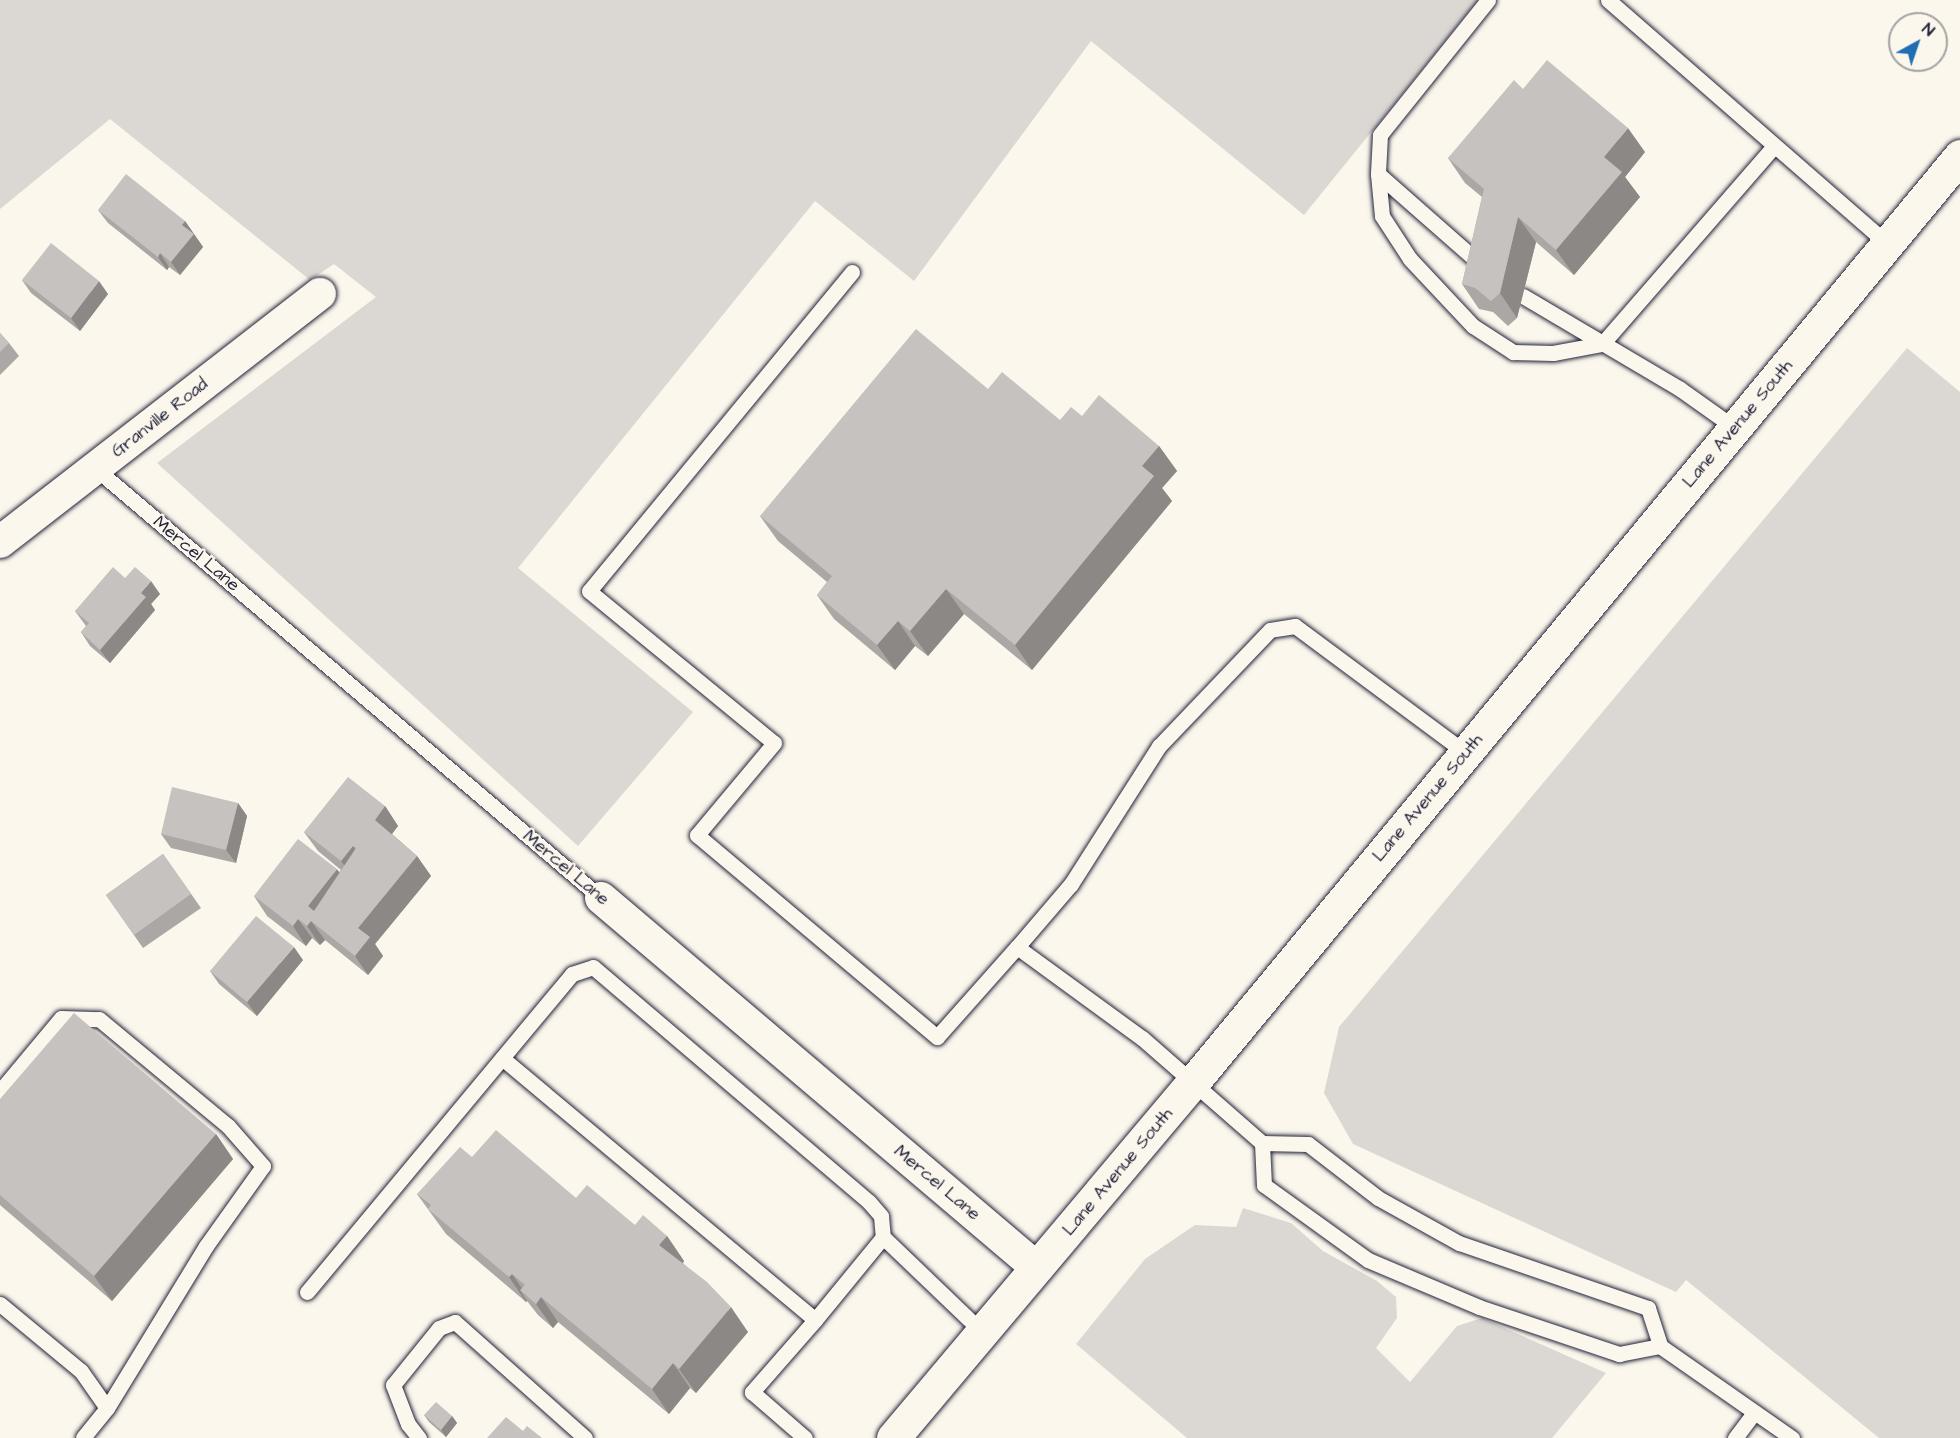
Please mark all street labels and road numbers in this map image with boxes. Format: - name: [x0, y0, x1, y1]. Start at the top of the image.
- street label: Lane Avenue South: [1678, 356, 1798, 492]
- street label: Granville Road: [107, 374, 213, 462]
- street label: Mercel Lane: [148, 512, 244, 596]
- street label: Lane Avenue South: [1368, 730, 1488, 866]
- street label: Mercel Lane: [518, 826, 614, 910]
- street label: Lane Avenue South: [1058, 1104, 1178, 1240]
- street label: Mercel Lane: [889, 1141, 985, 1225]

